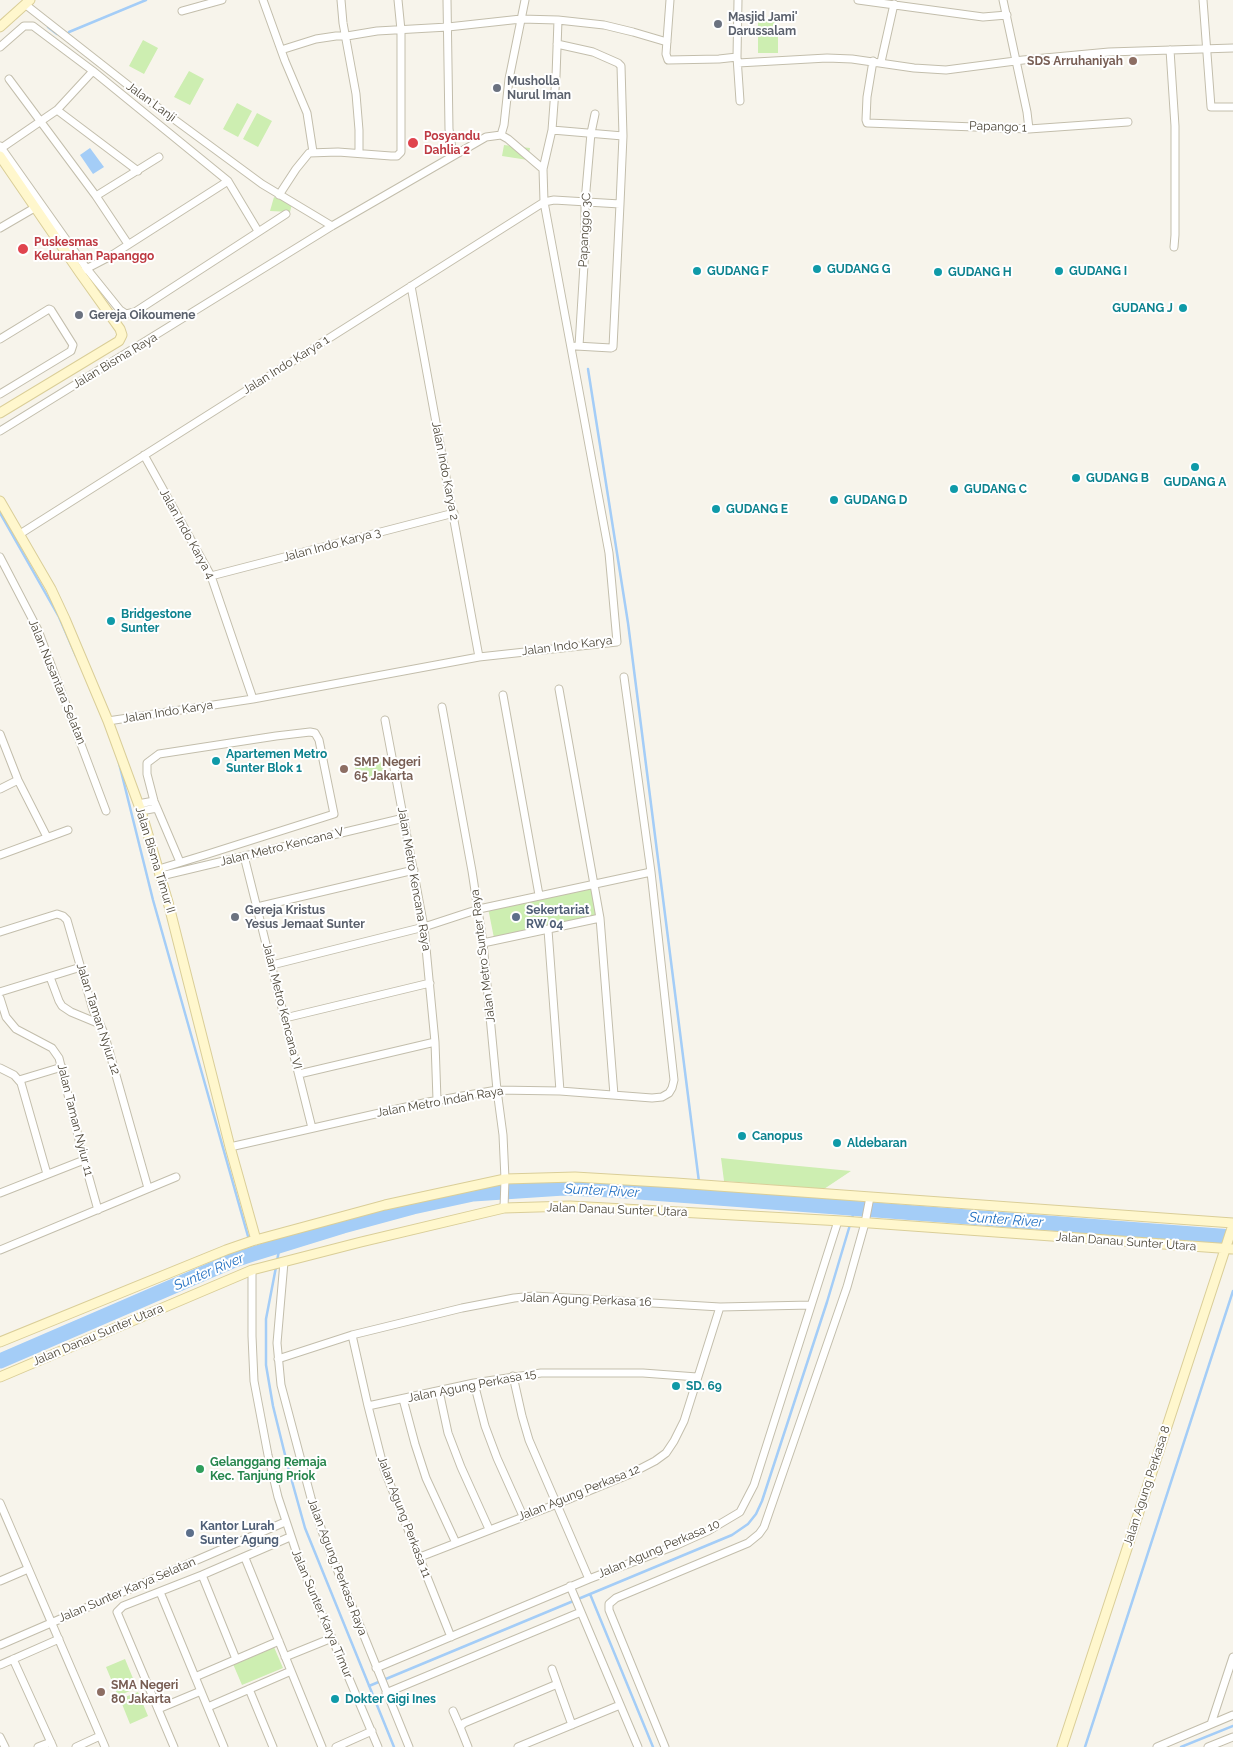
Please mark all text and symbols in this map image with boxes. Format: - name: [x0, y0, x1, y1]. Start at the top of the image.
- place label: Masjid Jami' Darussalam: [728, 10, 798, 38]
- marker: Masjid Jami' Darussalam: [712, 18, 724, 30]
- place label: SDS Arruhaniyah: [1027, 54, 1123, 68]
- marker: SDS Arruhaniyah: [1127, 55, 1139, 67]
- place label: Musholla Nurul Iman: [507, 74, 571, 102]
- street label: Jalan Lanji: [123, 79, 179, 125]
- marker: Musholla Nurul Iman: [491, 82, 503, 94]
- street label: Papango 1: [969, 119, 1027, 135]
- place label: Posyandu Dahlia 2: [424, 129, 480, 157]
- marker: Posyandu Dahlia 2: [406, 136, 420, 150]
- street label: Papanggo 3C: [576, 192, 594, 268]
- place label: Puskesmas Kelurahan Papanggo: [34, 235, 154, 263]
- marker: Puskesmas Kelurahan Papanggo: [16, 242, 30, 256]
- place label: GUDANG G: [827, 262, 890, 276]
- marker: GUDANG G: [811, 263, 823, 275]
- place label: GUDANG F: [707, 264, 769, 278]
- place label: GUDANG I: [1069, 264, 1127, 278]
- marker: GUDANG F: [691, 265, 703, 277]
- place label: GUDANG H: [948, 265, 1012, 279]
- marker: GUDANG I: [1053, 265, 1065, 277]
- marker: GUDANG H: [932, 266, 944, 278]
- place label: GUDANG J: [1112, 301, 1173, 315]
- marker: GUDANG J: [1177, 302, 1189, 314]
- place label: Gereja Oikoumene: [89, 308, 196, 322]
- marker: Gereja Oikoumene: [73, 309, 85, 321]
- street label: Jalan Bisma Raya: [70, 330, 160, 392]
- street label: Jalan Indo Karya 1: [240, 333, 332, 397]
- street label: Jalan Indo Karya 2: [428, 420, 462, 522]
- marker: GUDANG A: [1189, 461, 1201, 473]
- place label: GUDANG B: [1086, 471, 1149, 485]
- marker: GUDANG B: [1070, 472, 1082, 484]
- place label: GUDANG A: [1164, 475, 1226, 489]
- place label: GUDANG C: [964, 482, 1027, 496]
- marker: GUDANG C: [948, 483, 960, 495]
- street label: Jalan Indo Karya 4: [156, 486, 218, 582]
- place label: GUDANG D: [844, 493, 907, 507]
- marker: GUDANG D: [828, 494, 840, 506]
- place label: GUDANG E: [726, 502, 788, 516]
- marker: GUDANG E: [710, 503, 722, 515]
- street label: Jalan Indo Karya 3: [282, 525, 382, 565]
- place label: Bridgestone Sunter: [121, 607, 192, 635]
- marker: Bridgestone Sunter: [105, 615, 117, 627]
- street label: Jalan Nusantara Selatan: [25, 617, 89, 747]
- street label: Jalan Indo Karya: [521, 633, 613, 659]
- street label: Jalan Indo Karya: [122, 698, 214, 726]
- place label: Apartemen Metro Sunter Blok 1: [226, 747, 327, 775]
- marker: Apartemen Metro Sunter Blok 1: [210, 755, 222, 767]
- place label: SMP Negeri 65 Jakarta: [354, 755, 421, 783]
- marker: SMP Negeri 65 Jakarta: [338, 763, 350, 775]
- street label: Jalan Bisma Timur II: [132, 805, 178, 915]
- street label: Jalan Metro Kencana Raya: [394, 806, 434, 952]
- street label: Jalan Metro Kencana V: [219, 825, 345, 869]
- street label: Jalan Metro Sunter Raya: [468, 888, 498, 1024]
- place label: Gereja Kristus Yesus Jemaat Sunter: [245, 903, 365, 931]
- place label: Sekertariat RW 04: [526, 903, 589, 931]
- marker: Gereja Kristus Yesus Jemaat Sunter: [229, 911, 241, 923]
- marker: Sekertariat RW 04: [510, 911, 522, 923]
- street label: Jalan Metro Kencana VI: [259, 941, 305, 1071]
- street label: Jalan Taman Nyiur 12: [73, 961, 123, 1077]
- street label: Jalan Taman Nyiur 11: [54, 1062, 96, 1178]
- street label: Jalan Metro Indah Raya: [375, 1084, 505, 1120]
- place label: Canopus: [752, 1129, 803, 1143]
- marker: Canopus: [736, 1130, 748, 1142]
- place label: Aldebaran: [847, 1136, 907, 1150]
- marker: Aldebaran: [831, 1137, 843, 1149]
- water label: Sunter River: [564, 1181, 640, 1201]
- street label: Jalan Danau Sunter Utara: [546, 1200, 688, 1220]
- water label: Sunter River: [968, 1209, 1044, 1231]
- street label: Jalan Danau Sunter Utara: [1055, 1230, 1197, 1254]
- water label: Sunter River: [171, 1250, 247, 1294]
- street label: Jalan Agung Perkasa 16: [520, 1291, 652, 1309]
- street label: Jalan Danau Sunter Utara: [30, 1301, 166, 1369]
- street label: Jalan Agung Perkasa 15: [407, 1366, 537, 1406]
- place label: SD. 69: [686, 1379, 722, 1393]
- marker: SD. 69: [670, 1380, 682, 1392]
- street label: Jalan Agung Perkasa 8: [1121, 1424, 1173, 1548]
- street label: Jalan Agung Perkasa 11: [374, 1454, 434, 1580]
- place label: Gelanggang Remaja Kec. Tanjung Priok: [210, 1455, 327, 1483]
- street label: Jalan Agung Perkasa 12: [516, 1462, 642, 1524]
- marker: Gelanggang Remaja Kec. Tanjung Priok: [194, 1463, 206, 1475]
- street label: Jalan Agung Perkasa Raya: [304, 1496, 370, 1638]
- street label: Jalan Agung Perkasa 10: [596, 1517, 722, 1581]
- place label: Kantor Lurah Sunter Agung: [200, 1519, 279, 1547]
- marker: Kantor Lurah Sunter Agung: [184, 1527, 196, 1539]
- street label: Jalan Sunter Karya Timur: [288, 1548, 356, 1680]
- street label: Jalan Sunter Karya Selatan: [56, 1555, 198, 1625]
- place label: SMA Negeri 80 Jakarta: [111, 1678, 178, 1706]
- marker: SMA Negeri 80 Jakarta: [95, 1686, 107, 1698]
- place label: Dokter Gigi Ines: [345, 1692, 436, 1706]
- marker: Dokter Gigi Ines: [329, 1693, 341, 1705]

